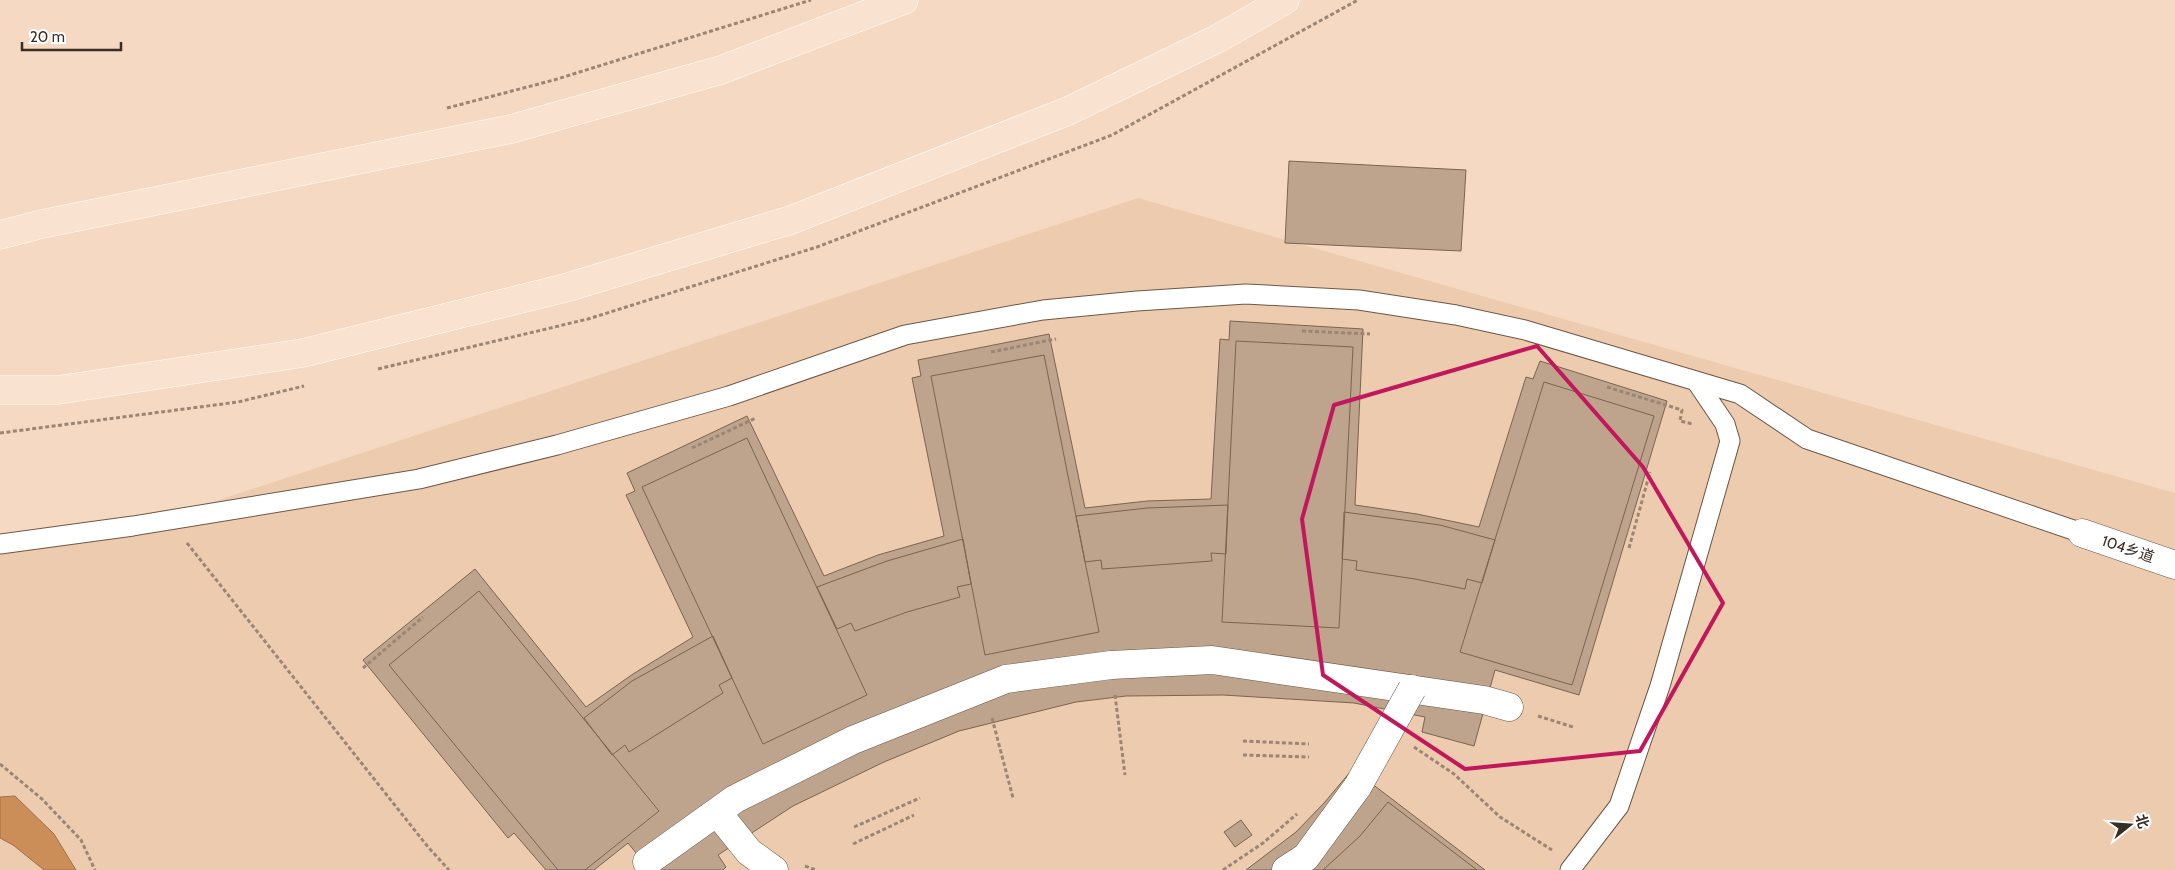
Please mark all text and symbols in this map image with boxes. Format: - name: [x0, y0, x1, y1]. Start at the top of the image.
- scale bar: [22, 20, 121, 52]
- text: 20 m: [30, 28, 65, 46]
- street label: 104乡道: [2100, 532, 2156, 566]
- north arrow: [2105, 800, 2155, 850]
- text: 北: [2132, 812, 2153, 831]

